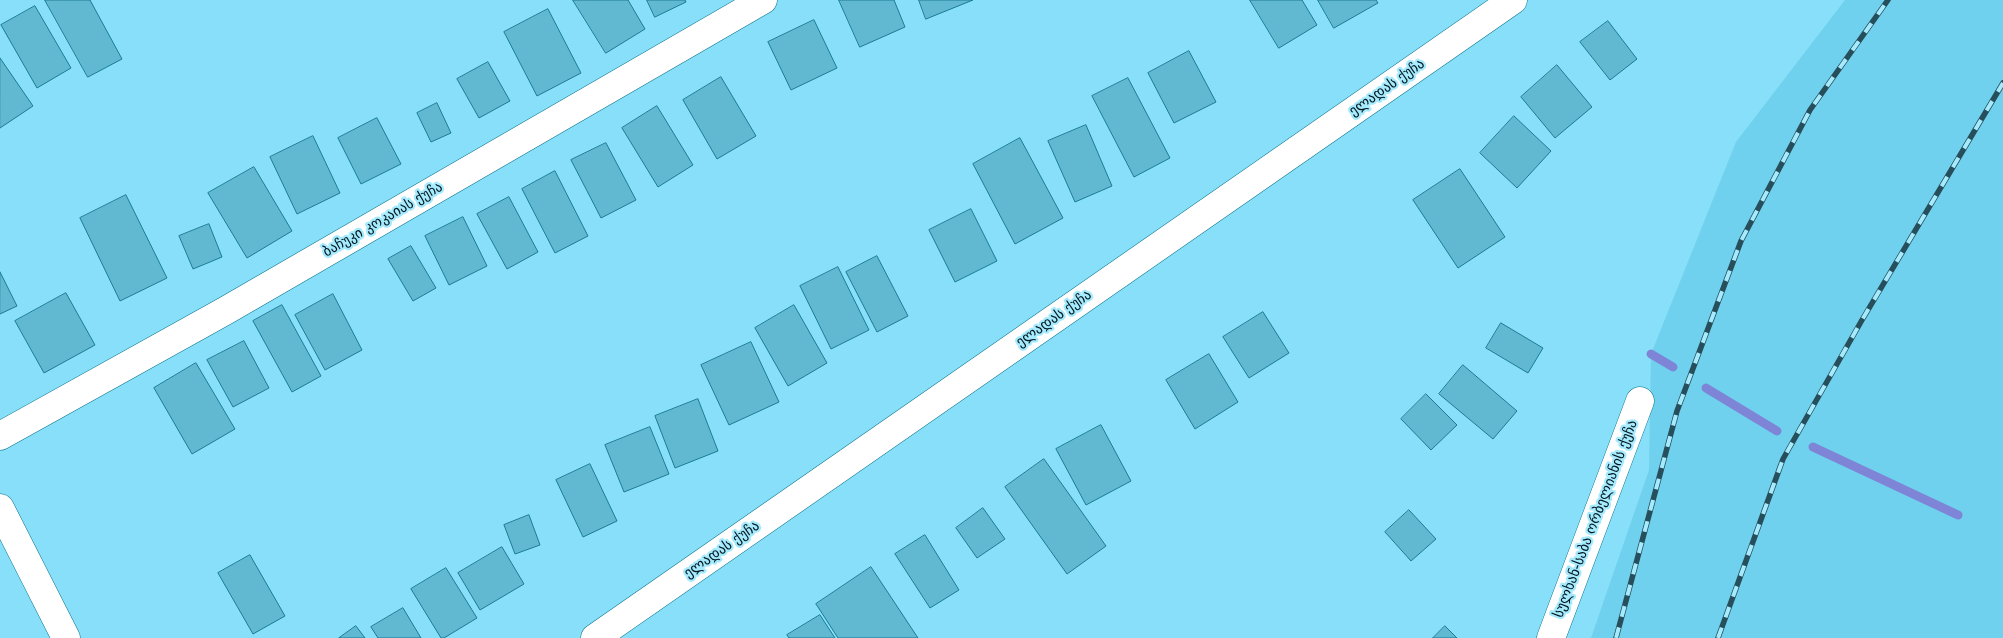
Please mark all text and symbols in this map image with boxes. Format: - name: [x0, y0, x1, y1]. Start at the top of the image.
- street label: ელადას ქუჩა: [1346, 56, 1428, 120]
- street label: ბაჩუკი კოკაიას ქუჩა: [320, 179, 446, 261]
- street label: ელადას ქუჩა: [1013, 287, 1095, 351]
- street label: სულხან-საბა ორბელიანის ქუჩა: [1550, 418, 1642, 620]
- street label: ელადას ქუჩა: [681, 518, 763, 582]

